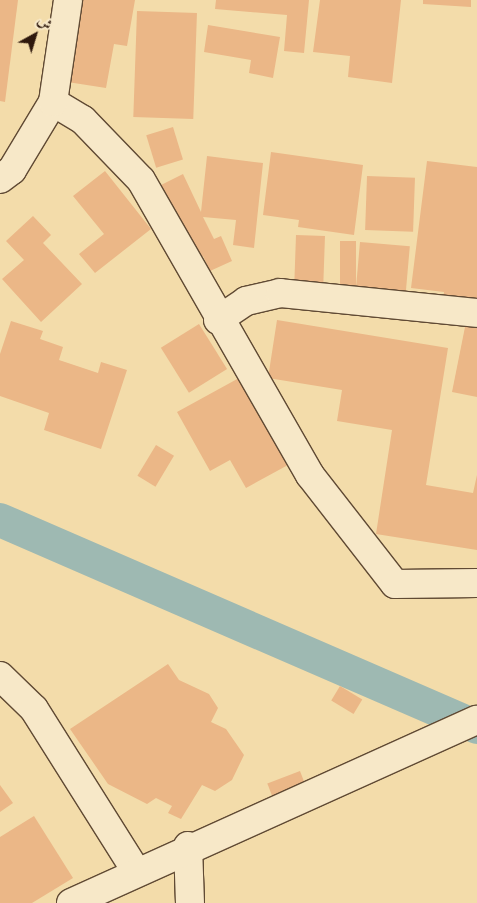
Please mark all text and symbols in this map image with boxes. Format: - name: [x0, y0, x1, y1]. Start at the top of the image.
- north arrow: [10, 10, 60, 60]
- text: ش: [34, 12, 55, 34]

